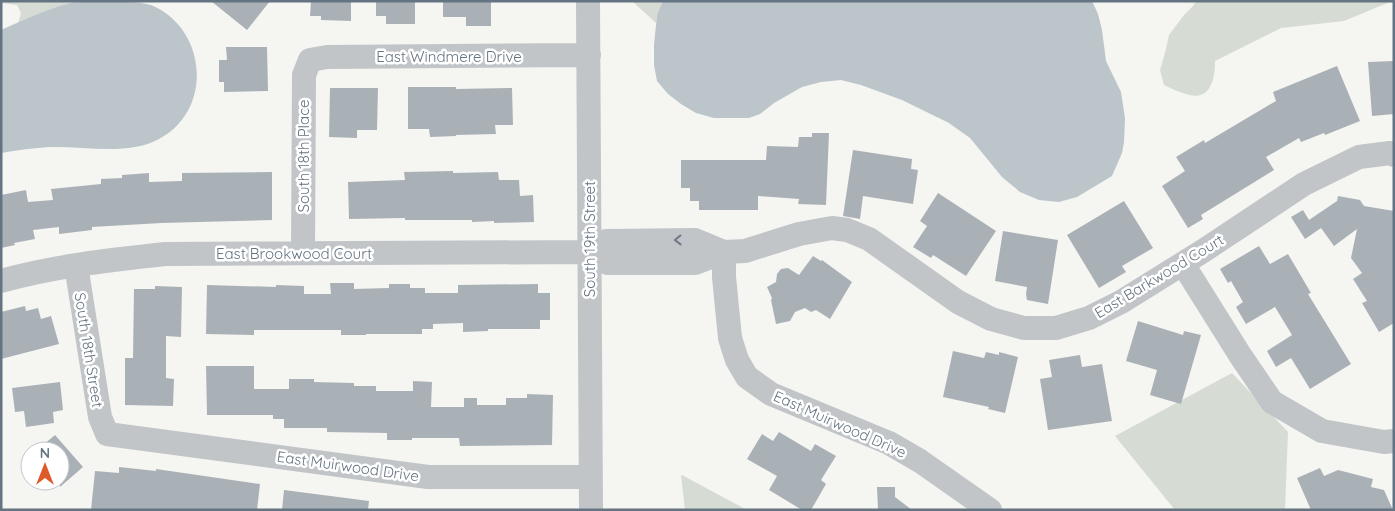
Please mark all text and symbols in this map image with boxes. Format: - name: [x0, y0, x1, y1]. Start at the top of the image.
- street label: East Windmere Drive: [376, 47, 522, 66]
- street label: South 18th Place: [294, 100, 313, 212]
- street label: South 19th Street: [580, 181, 599, 297]
- street label: East Barkwood Court: [1091, 230, 1227, 322]
- one-way arrow: [674, 235, 682, 245]
- street label: East Brookwood Court: [216, 244, 372, 263]
- street label: South 18th Street: [71, 291, 107, 409]
- street label: East Muirwood Drive: [771, 386, 909, 462]
- north arrow: [20, 441, 70, 491]
- text: N: [40, 444, 50, 462]
- street label: East Muirwood Drive: [276, 447, 420, 485]

